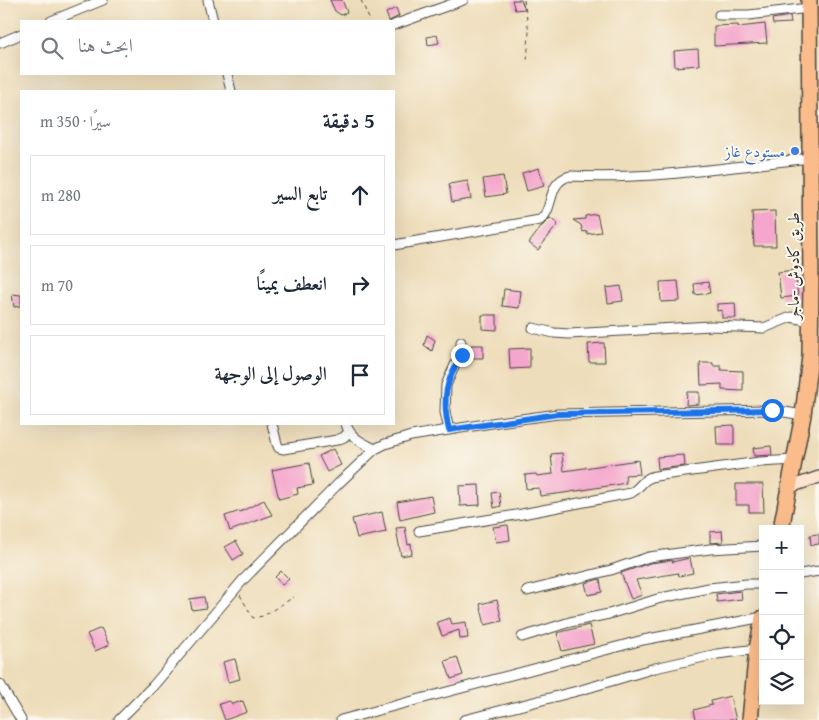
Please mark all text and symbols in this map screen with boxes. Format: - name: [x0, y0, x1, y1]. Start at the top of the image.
- search box: [20, 20, 395, 75]
- text: ابحث هنا: [78, 31, 133, 59]
- icon: search: [38, 34, 66, 62]
- text: 5 دقيقة: [323, 105, 375, 136]
- text: سيرًا · 350 m: [40, 109, 111, 133]
- place label: مستودع غاز: [723, 139, 785, 165]
- marker: مستودع غاز: [789, 145, 801, 157]
- text: تابع السير: [273, 179, 327, 207]
- icon: ahead: [346, 181, 374, 209]
- text: 280 m: [41, 183, 81, 207]
- street label: طريق كادوش -ماجر: [781, 212, 805, 322]
- text: انعطف يمينًا: [257, 269, 327, 297]
- icon: right: [346, 271, 374, 299]
- text: 70 m: [41, 273, 73, 297]
- route end: [451, 344, 474, 367]
- text: الوصول إلى الوجهة: [215, 359, 327, 387]
- icon: arrive: [346, 361, 374, 389]
- route start: [761, 399, 784, 422]
- map controls: [759, 525, 804, 705]
- button: +: [759, 525, 804, 570]
- button: −: [759, 570, 804, 615]
- button: locate: [759, 615, 804, 660]
- button: layers: [759, 660, 804, 705]

